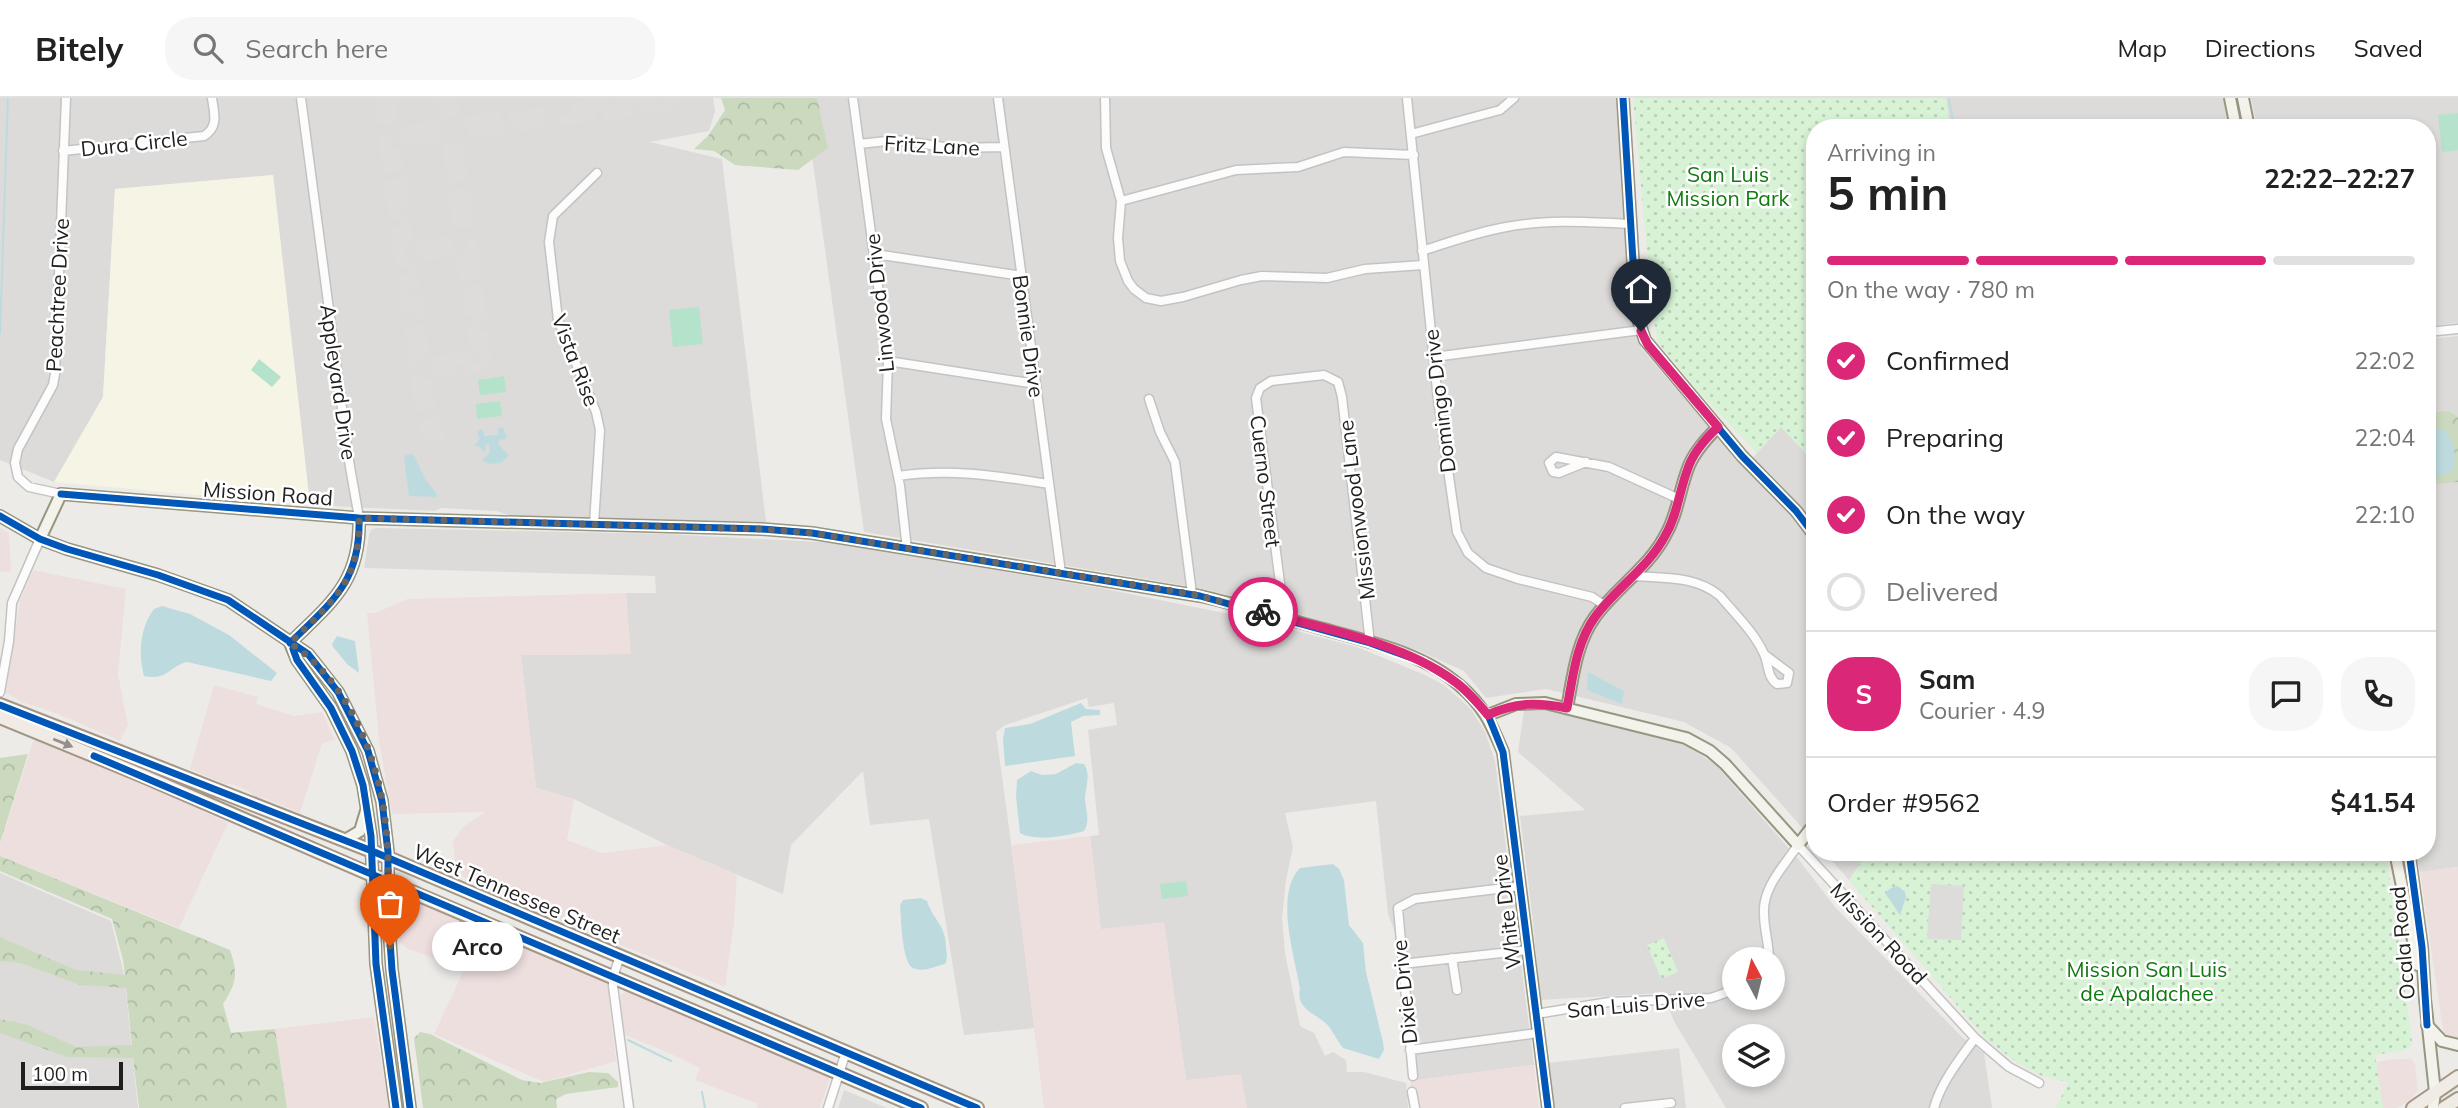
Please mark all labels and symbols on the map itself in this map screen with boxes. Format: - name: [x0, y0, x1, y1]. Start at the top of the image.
- street label: Dura Circle: [79, 124, 189, 162]
- street label: Fritz Lane: [884, 130, 980, 160]
- park label: San Luis Mission Park: [1667, 161, 1790, 211]
- street label: Peachtree Drive: [40, 218, 74, 372]
- street label: Linwood Drive: [859, 232, 899, 374]
- pin: [1611, 259, 1671, 331]
- street label: Bonnie Drive: [1008, 273, 1050, 399]
- street label: Appleyard Drive: [315, 303, 363, 461]
- street label: Vista Rise: [547, 310, 605, 410]
- street label: Domingo Drive: [1417, 328, 1461, 474]
- street label: Cuerno Street: [1245, 413, 1287, 549]
- street label: Missionwood Lane: [1332, 419, 1380, 601]
- street label: Mission Road: [202, 475, 334, 511]
- courier: [1228, 577, 1298, 647]
- one-way arrow: [53, 738, 74, 749]
- street label: West Tennessee Street: [410, 838, 624, 948]
- street label: White Drive: [1486, 853, 1526, 971]
- pin: [360, 874, 420, 946]
- street label: Mission Road: [1825, 877, 1933, 989]
- street label: Ocala Road: [2384, 885, 2420, 1001]
- callout: Arco: [432, 922, 523, 970]
- street label: Dixie Drive: [1386, 939, 1422, 1045]
- north arrow: [1722, 947, 1785, 1010]
- park label: Mission San Luis de Apalachee: [2067, 956, 2227, 1006]
- street label: San Luis Drive: [1566, 985, 1706, 1023]
- scale bar: [21, 1059, 122, 1091]

